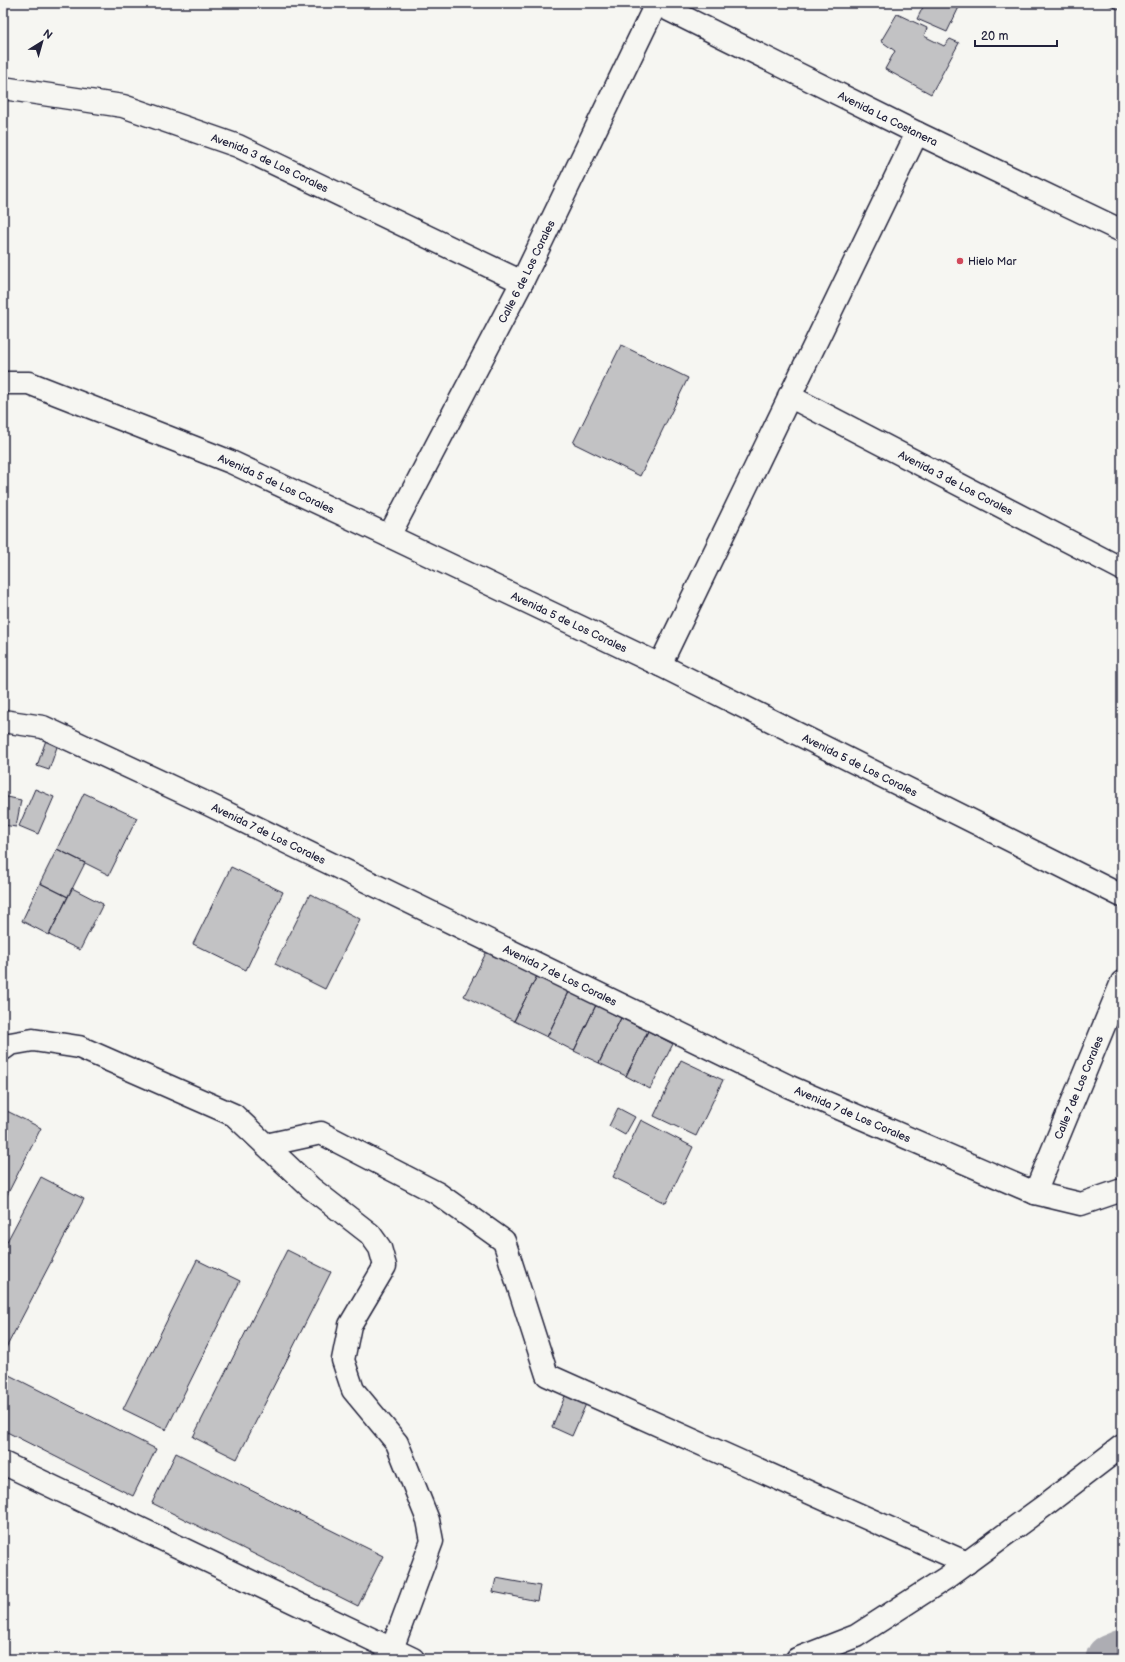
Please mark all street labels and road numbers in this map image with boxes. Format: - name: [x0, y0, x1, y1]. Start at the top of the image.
- street label: Avenida La Costanera: [836, 88, 940, 148]
- street label: Avenida 3 de Los Corales: [210, 131, 331, 195]
- street label: Calle 6 de Los Corales: [495, 218, 558, 325]
- street label: Avenida 3 de Los Corales: [896, 448, 1016, 518]
- street label: Avenida 5 de Los Corales: [216, 451, 337, 516]
- street label: Avenida 5 de Los Corales: [509, 589, 630, 655]
- street label: Avenida 5 de Los Corales: [800, 731, 920, 799]
- street label: Avenida 7 de Los Corales: [210, 800, 328, 867]
- street label: Avenida 7 de Los Corales: [501, 942, 620, 1009]
- street label: Calle 7 de Los Corales: [1051, 1033, 1106, 1141]
- street label: Avenida 7 de Los Corales: [793, 1083, 913, 1145]

